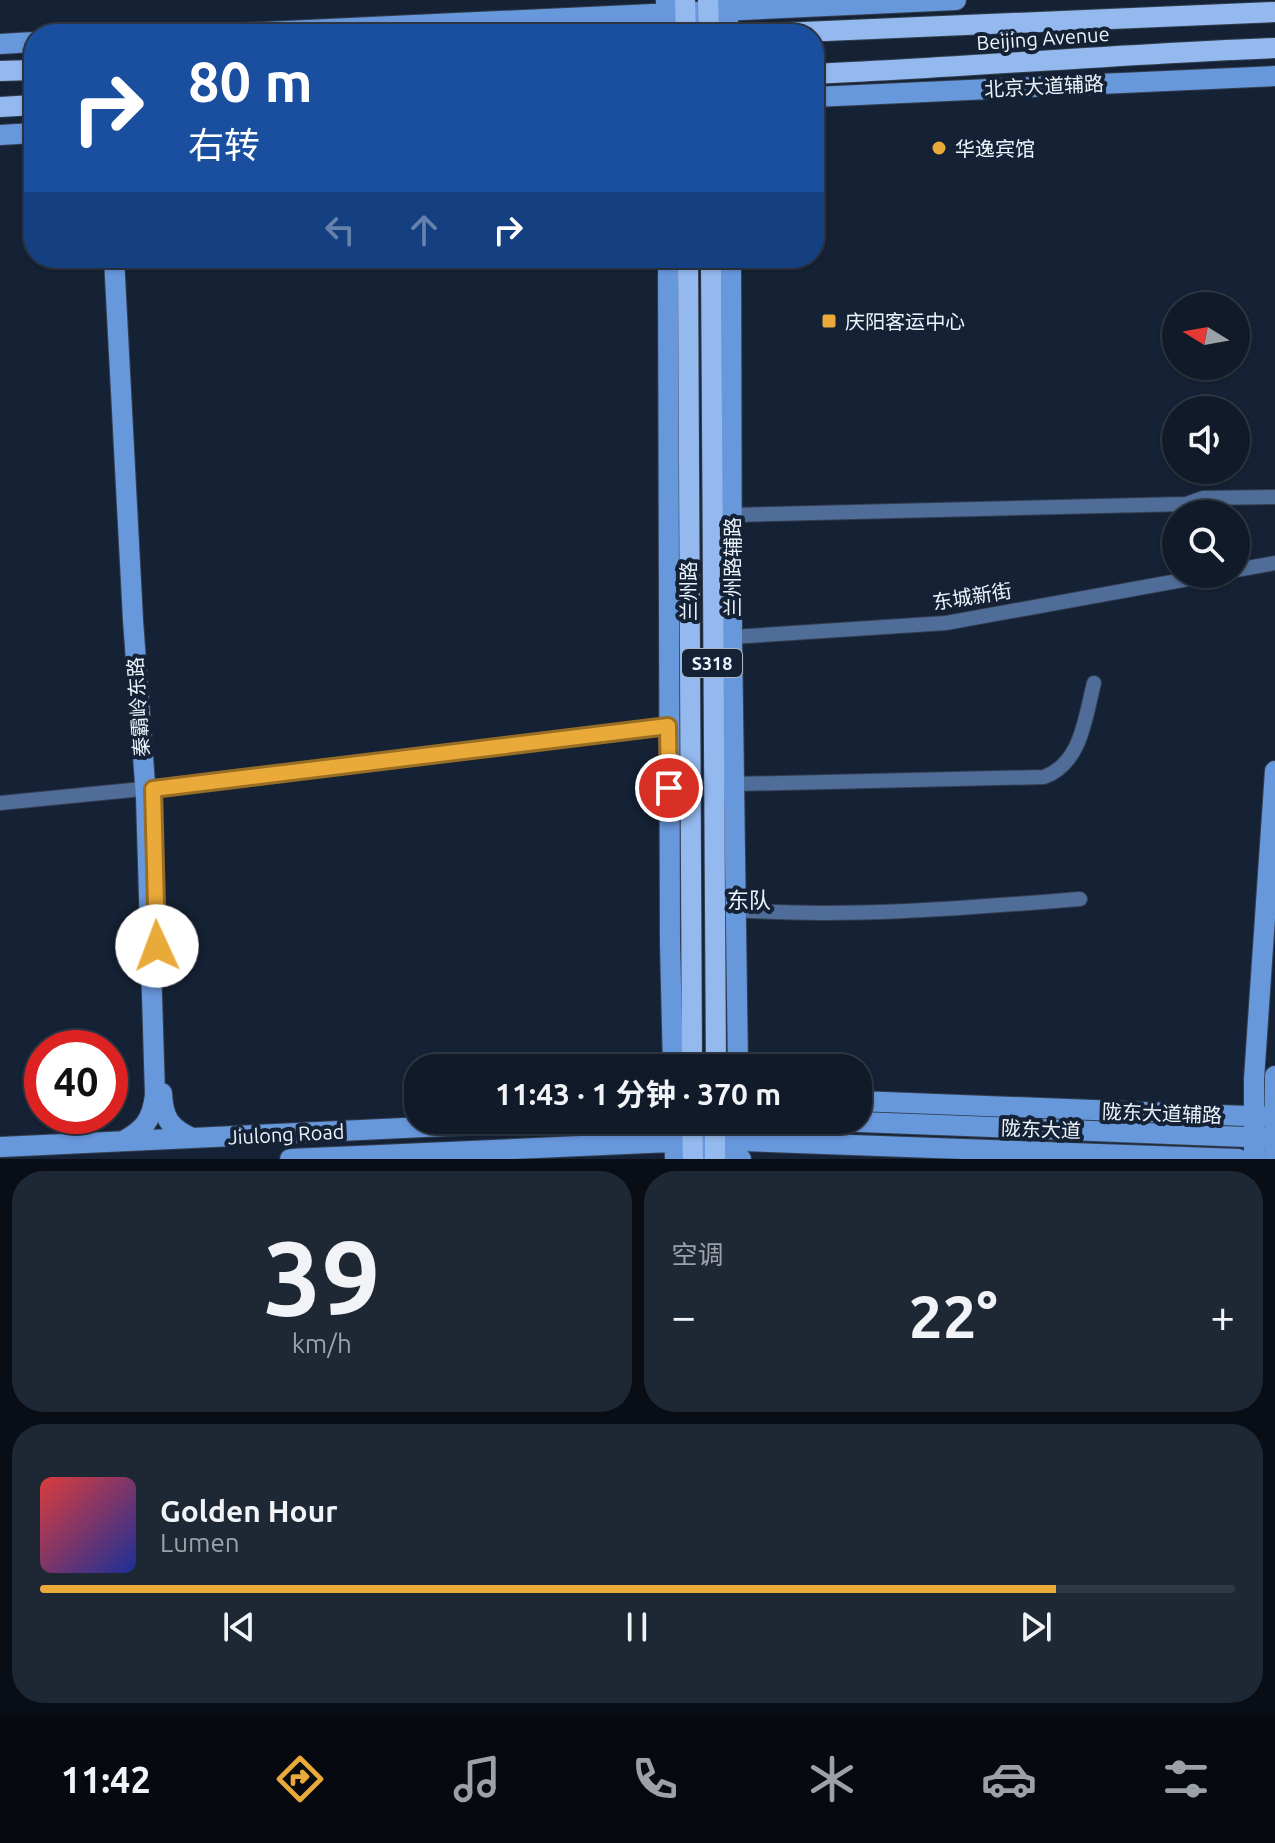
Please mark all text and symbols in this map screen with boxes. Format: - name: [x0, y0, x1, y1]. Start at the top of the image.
- street label: Beijing Avenue: [976, 22, 1110, 54]
- text: 80 m: [188, 50, 313, 113]
- icon: right: [56, 56, 160, 160]
- street label: 北京大道辅路: [983, 71, 1105, 101]
- text: 右转: [188, 124, 260, 165]
- place label: 华逸宾馆: [955, 137, 1035, 160]
- marker: 华逸宾馆: [930, 139, 948, 157]
- icon: left: [318, 208, 362, 252]
- icon: ahead: [402, 208, 446, 252]
- icon: right: [486, 208, 530, 252]
- north arrow: [1162, 292, 1250, 380]
- map controls: [1162, 292, 1250, 588]
- place label: 庆阳客运中心: [845, 310, 965, 333]
- marker: 庆阳客运中心: [820, 312, 838, 330]
- button: sound: [1162, 396, 1250, 484]
- button: search: [1162, 500, 1250, 588]
- street label: 兰州路辅路: [721, 517, 744, 617]
- street label: 兰州路: [677, 561, 700, 621]
- street label: 东城新街: [931, 578, 1013, 614]
- road number: S318: [682, 649, 742, 677]
- street label: 秦霸岭东路: [123, 656, 153, 758]
- pin: [635, 754, 703, 822]
- icon: arrive: [647, 766, 691, 810]
- district label: 东队: [727, 887, 771, 912]
- position arrow: [115, 904, 199, 988]
- speed limit sign: 40: [24, 1030, 128, 1134]
- text: 11:43 · 1 分钟 · 370 m: [495, 1077, 781, 1111]
- street label: 陇东大道辅路: [1102, 1099, 1222, 1127]
- street label: 陇东大道: [1001, 1116, 1081, 1142]
- street label: Jiulong Road: [227, 1119, 345, 1149]
- text: 39: [263, 1218, 380, 1335]
- text: 空调: [672, 1240, 724, 1269]
- text: 22°: [909, 1282, 998, 1349]
- text: −: [672, 1291, 696, 1340]
- text: +: [1210, 1291, 1235, 1340]
- text: km/h: [292, 1329, 352, 1358]
- text: Golden Hour: [160, 1494, 338, 1528]
- text: Lumen: [160, 1528, 240, 1557]
- icon: previous: [217, 1605, 261, 1649]
- icon: pause: [615, 1605, 659, 1649]
- icon: next: [1014, 1605, 1058, 1649]
- icon: directions: [272, 1751, 328, 1807]
- icon: music: [449, 1751, 505, 1807]
- icon: phone: [627, 1751, 683, 1807]
- icon: climate: [804, 1751, 860, 1807]
- icon: car: [981, 1751, 1037, 1807]
- icon: filters: [1158, 1751, 1214, 1807]
- text: 11:42: [61, 1759, 151, 1800]

